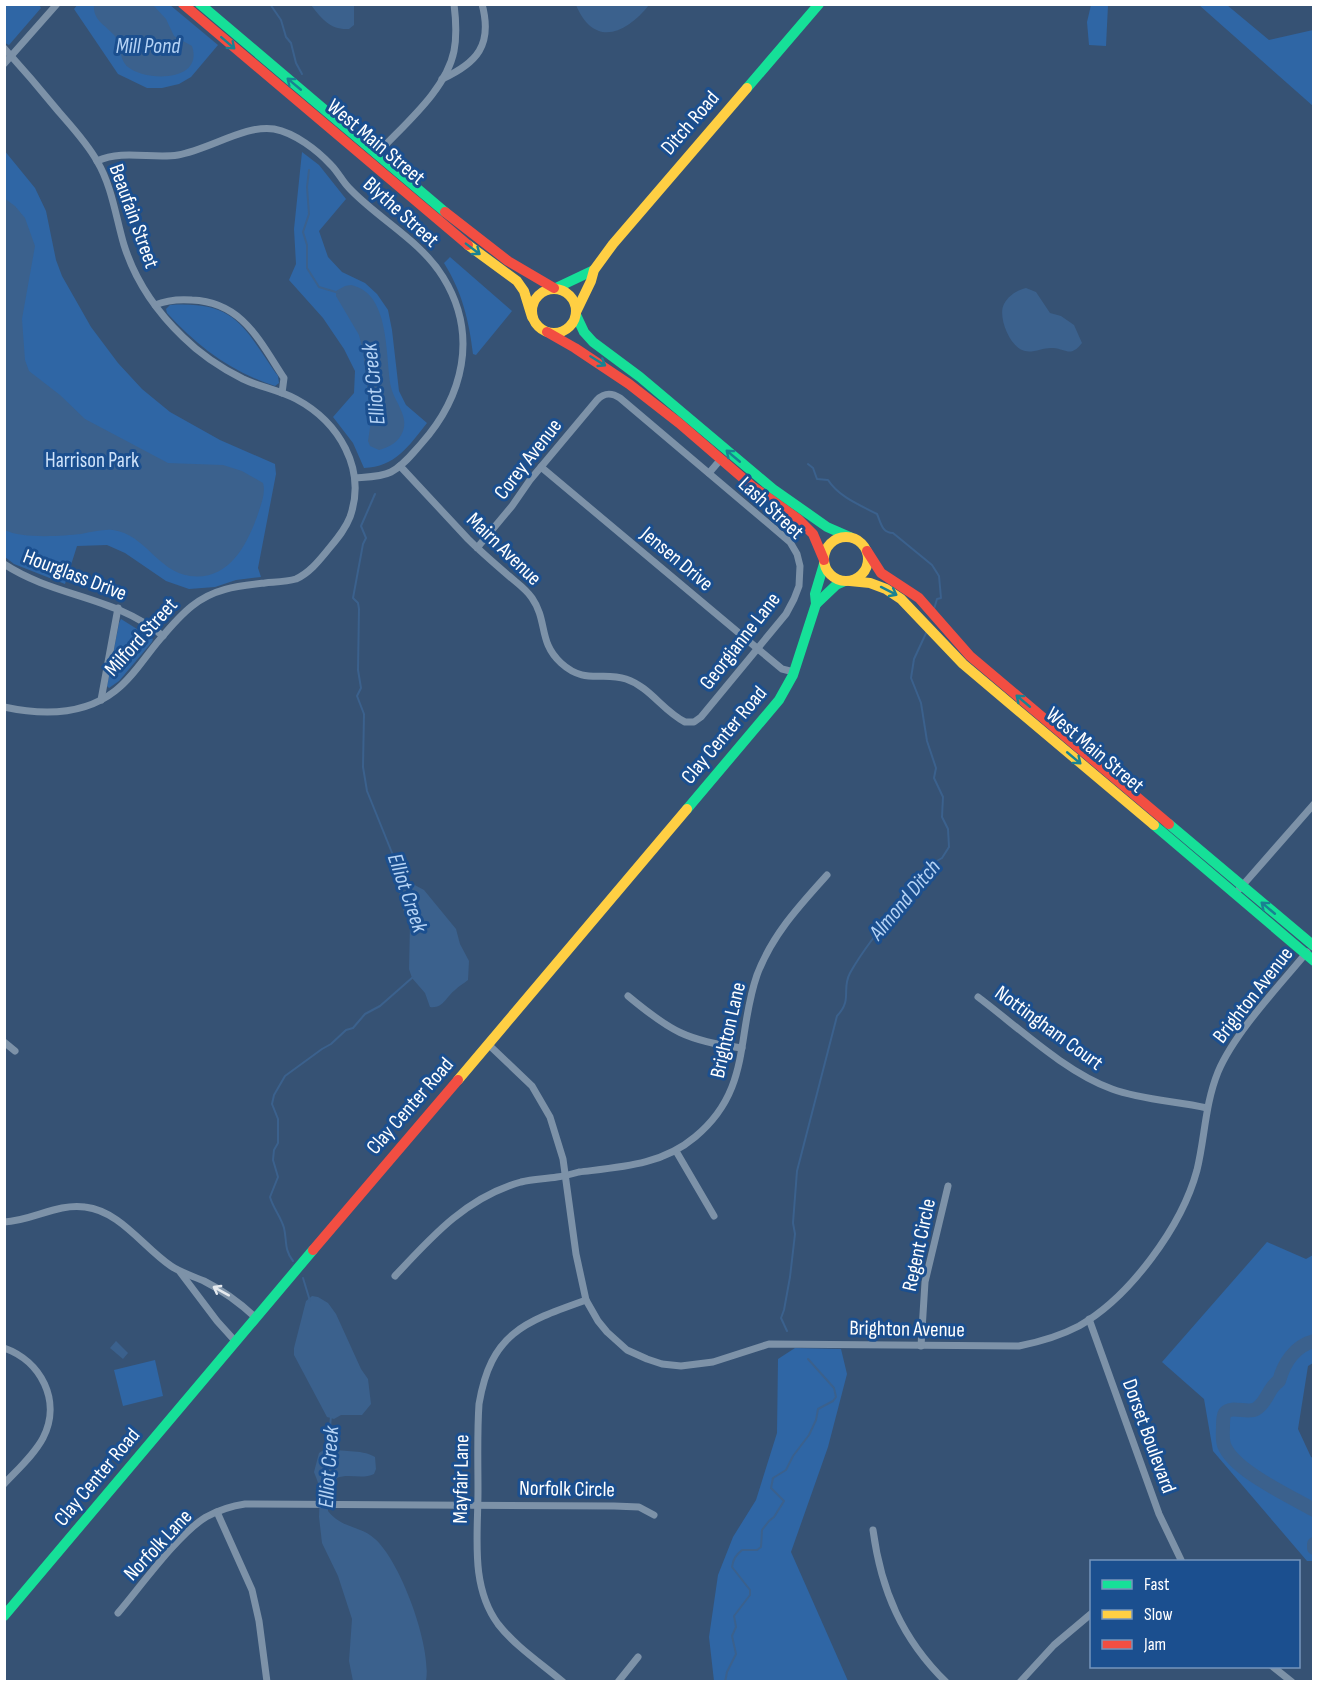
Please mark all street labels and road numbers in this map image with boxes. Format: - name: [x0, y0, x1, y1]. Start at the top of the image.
- street label: Ditch Road: [656, 86, 724, 160]
- street label: West Main Street: [322, 94, 430, 190]
- street label: Beaufain Street: [104, 160, 164, 272]
- street label: Blythe Street: [358, 172, 444, 252]
- street label: Corey Avenue: [489, 414, 567, 504]
- street label: Lash Street: [733, 472, 809, 544]
- street label: Mairn Avenue: [461, 507, 547, 591]
- street label: Jensen Drive: [635, 521, 718, 596]
- street label: Hourglass Drive: [20, 544, 130, 606]
- street label: Georgianne Lane: [694, 587, 786, 695]
- street label: Milford Street: [99, 593, 183, 681]
- street label: Clay Center Road: [676, 681, 772, 789]
- street label: West Main Street: [1041, 702, 1149, 798]
- street label: Brighton Avenue: [1208, 942, 1298, 1048]
- street label: Brighton Lane: [705, 980, 751, 1080]
- street label: Nottingham Court: [990, 980, 1108, 1076]
- street label: Clay Center Road: [361, 1052, 459, 1160]
- street label: Regent Circle: [897, 1196, 941, 1294]
- street label: Brighton Avenue: [849, 1315, 965, 1343]
- street label: Dorset Boulevard: [1117, 1375, 1181, 1497]
- street label: Clay Center Road: [49, 1423, 145, 1531]
- street label: Mayfair Lane: [448, 1434, 474, 1524]
- street label: Norfolk Circle: [519, 1476, 615, 1502]
- street label: Norfolk Lane: [119, 1504, 197, 1586]

